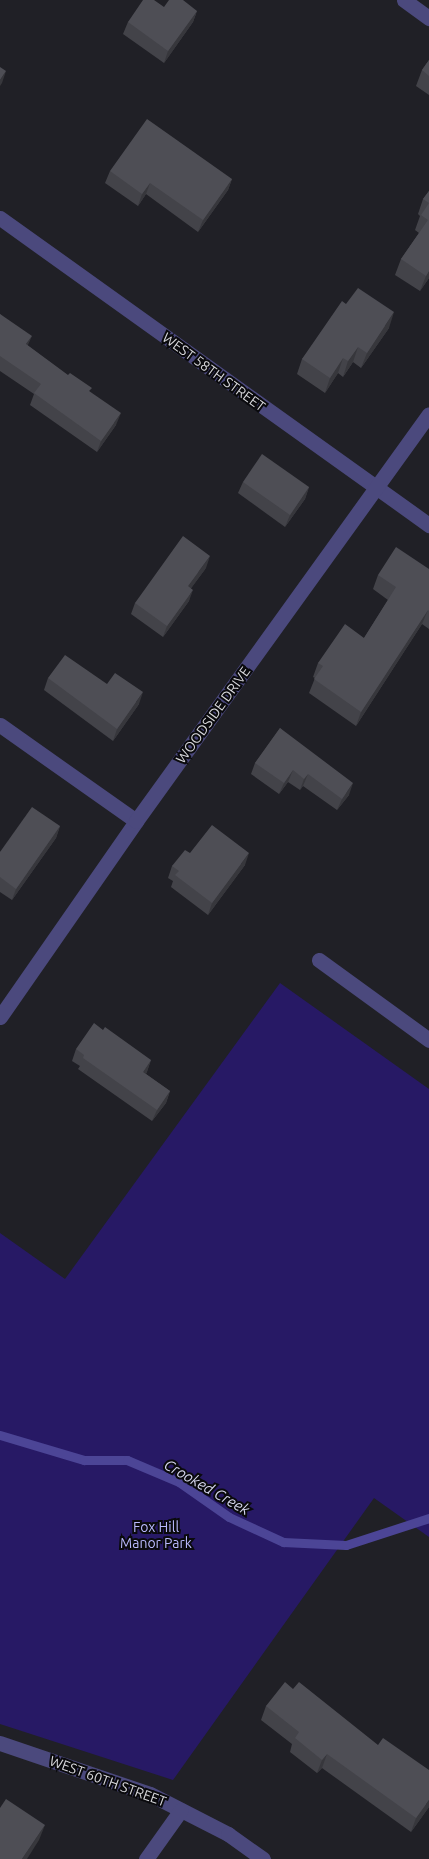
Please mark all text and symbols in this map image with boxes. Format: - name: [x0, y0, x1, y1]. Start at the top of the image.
- street label: WEST 58TH STREET: [159, 329, 269, 415]
- street label: WOODSIDE DRIVE: [172, 663, 254, 767]
- water label: Crooked Creek: [161, 1455, 253, 1519]
- park label: Fox Hill Manor Park: [120, 1519, 192, 1551]
- street label: WEST 60TH STREET: [47, 1752, 169, 1810]

